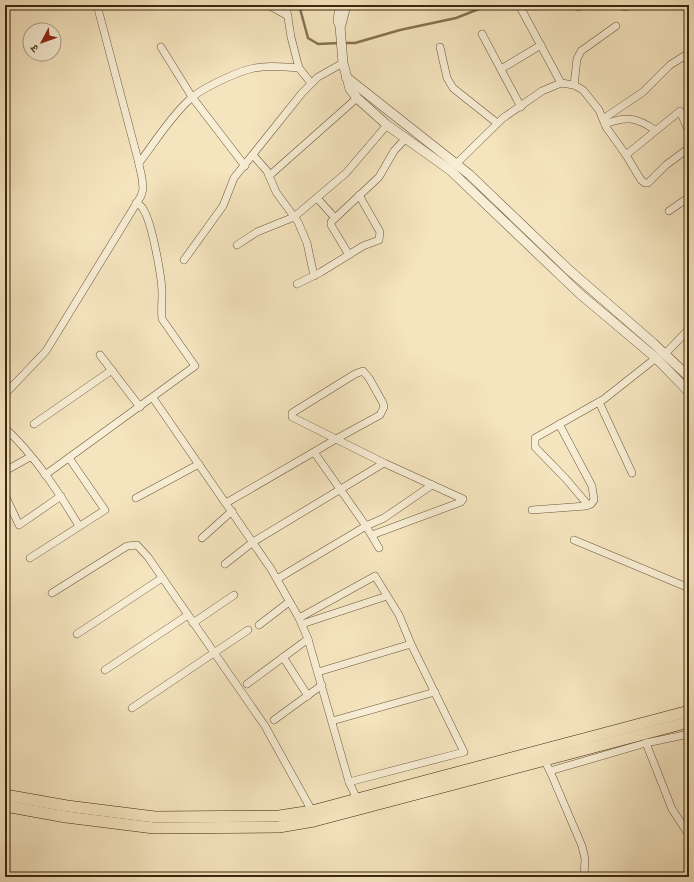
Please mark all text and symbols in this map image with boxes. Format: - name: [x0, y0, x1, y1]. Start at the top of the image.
- north arrow: [22, 22, 62, 62]
- text: उ: [27, 40, 43, 55]

